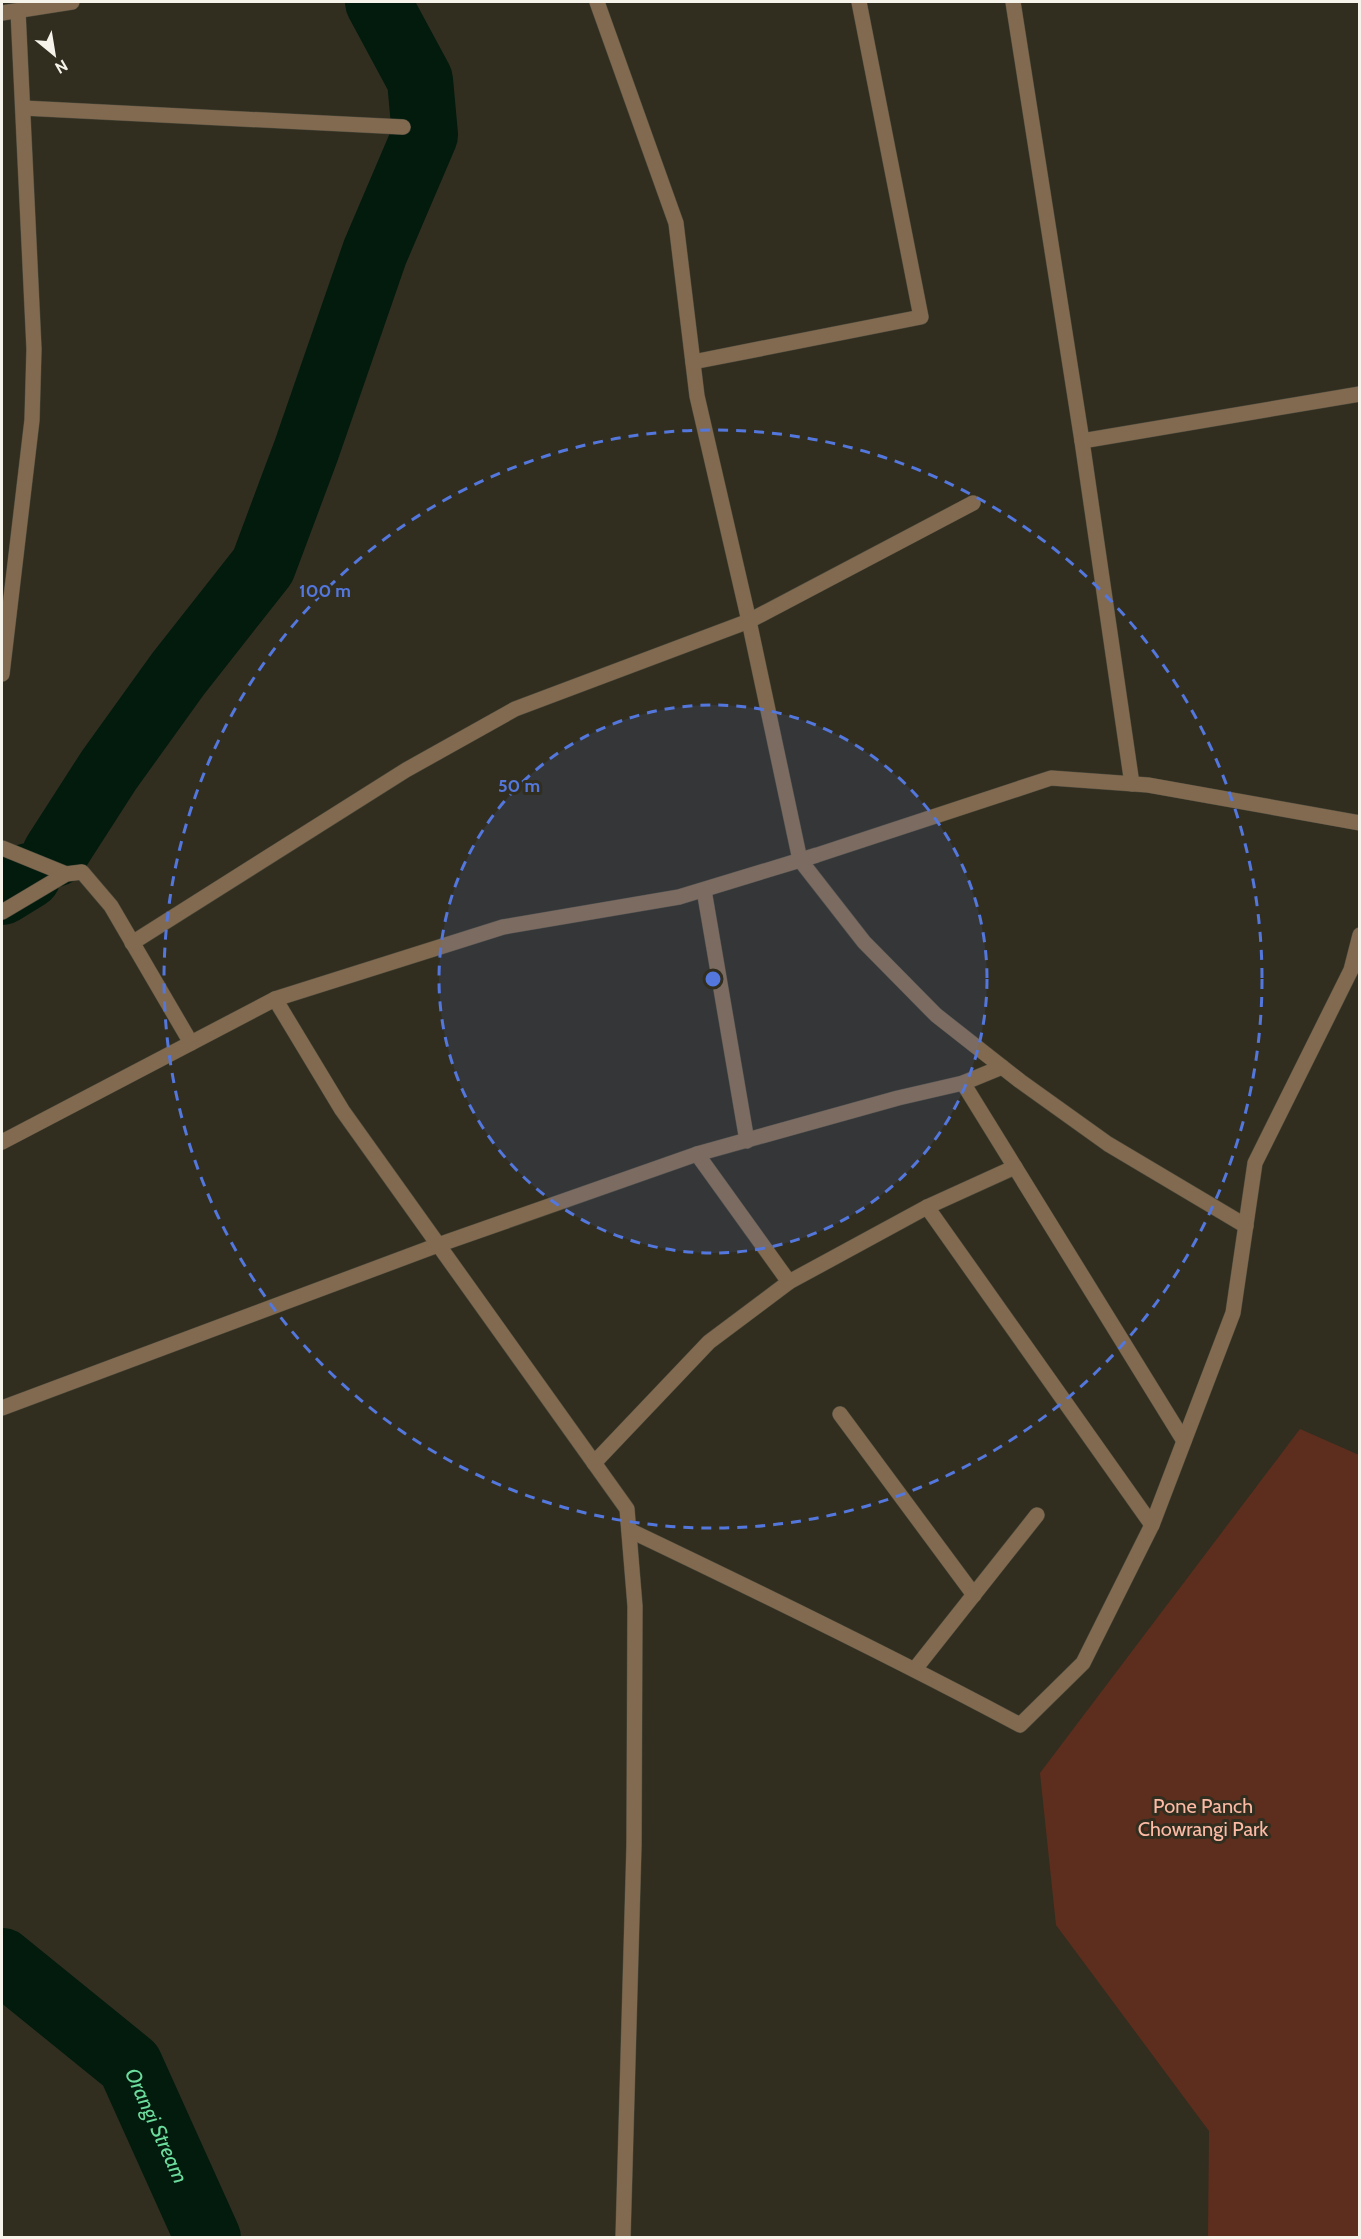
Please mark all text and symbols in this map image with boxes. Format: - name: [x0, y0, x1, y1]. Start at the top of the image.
- north arrow: [24, 24, 84, 84]
- text: N: [52, 56, 71, 78]
- text: 100 m: [299, 580, 351, 602]
- text: 50 m: [498, 775, 540, 797]
- centre of rings: [703, 969, 723, 989]
- park label: Pone Panch Chowrangi Park: [1138, 1794, 1268, 1841]
- water label: Orangi Stream: [120, 2064, 194, 2187]

